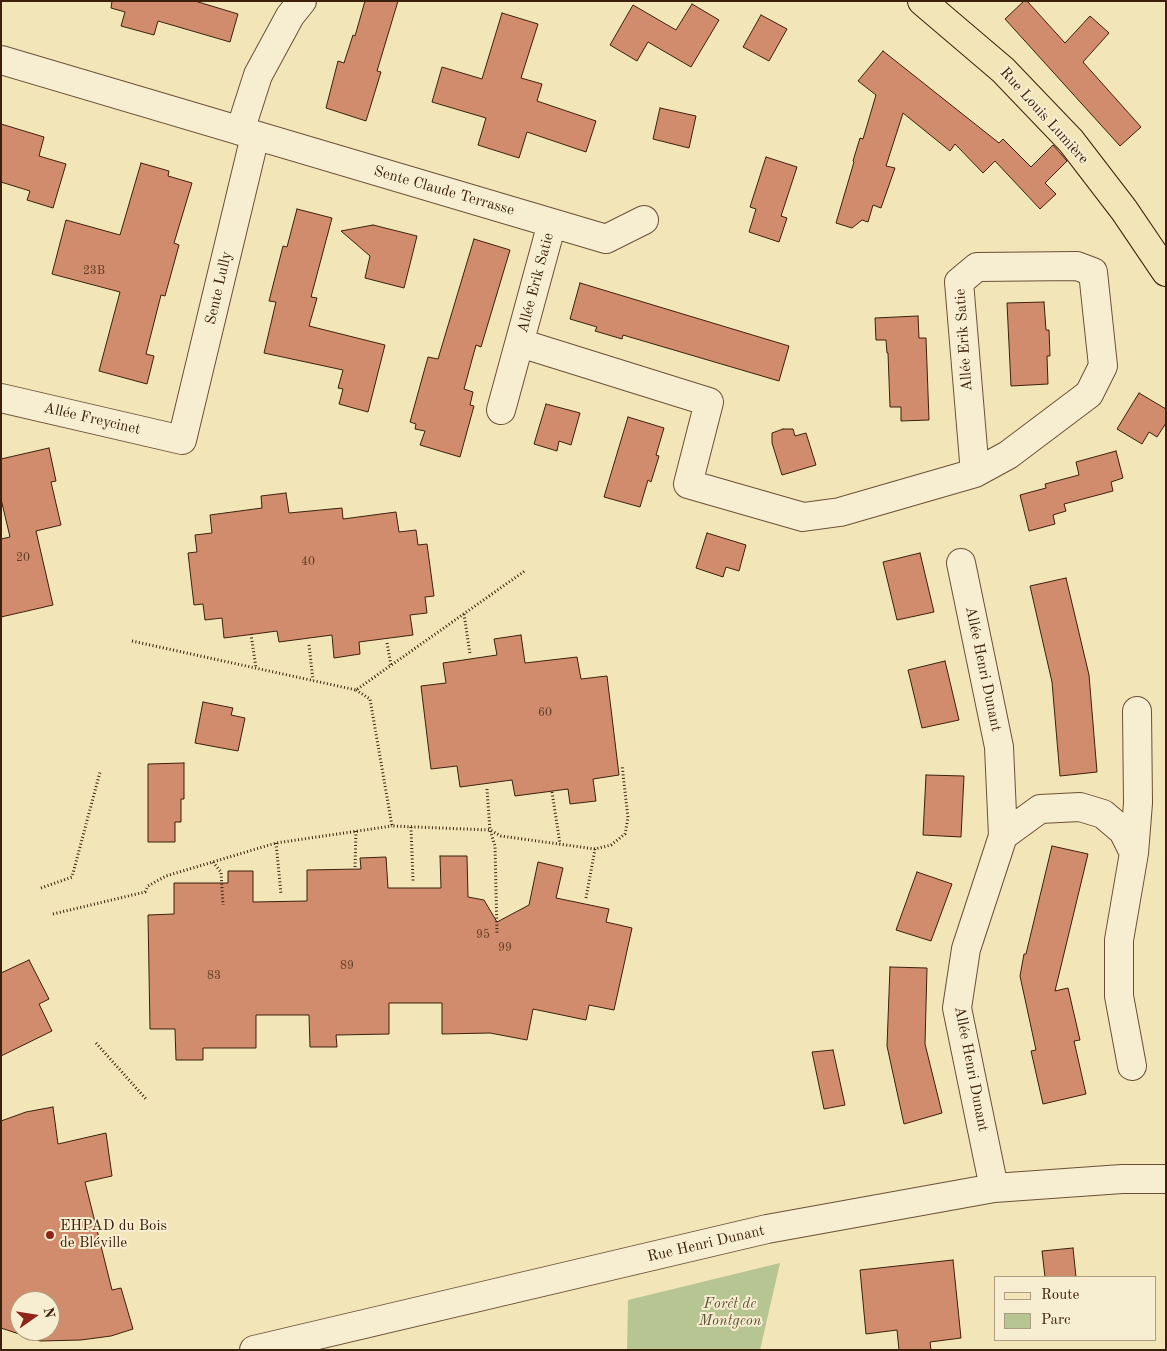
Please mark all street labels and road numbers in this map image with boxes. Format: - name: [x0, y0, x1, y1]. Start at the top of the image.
- street label: Rue Louis Lumière: [996, 64, 1092, 168]
- street label: Sente Claude Terrasse: [372, 162, 516, 220]
- street label: Allée Erik Satie: [514, 231, 558, 335]
- street label: Sente Lully: [202, 250, 236, 326]
- street label: Allée Erik Satie: [951, 288, 977, 392]
- street label: Allée Freycinet: [42, 399, 142, 439]
- street label: Allée Henri Dunant: [961, 605, 1005, 733]
- street label: Allée Henri Dunant: [950, 1005, 992, 1133]
- street label: Rue Henri Dunant: [646, 1222, 766, 1266]

